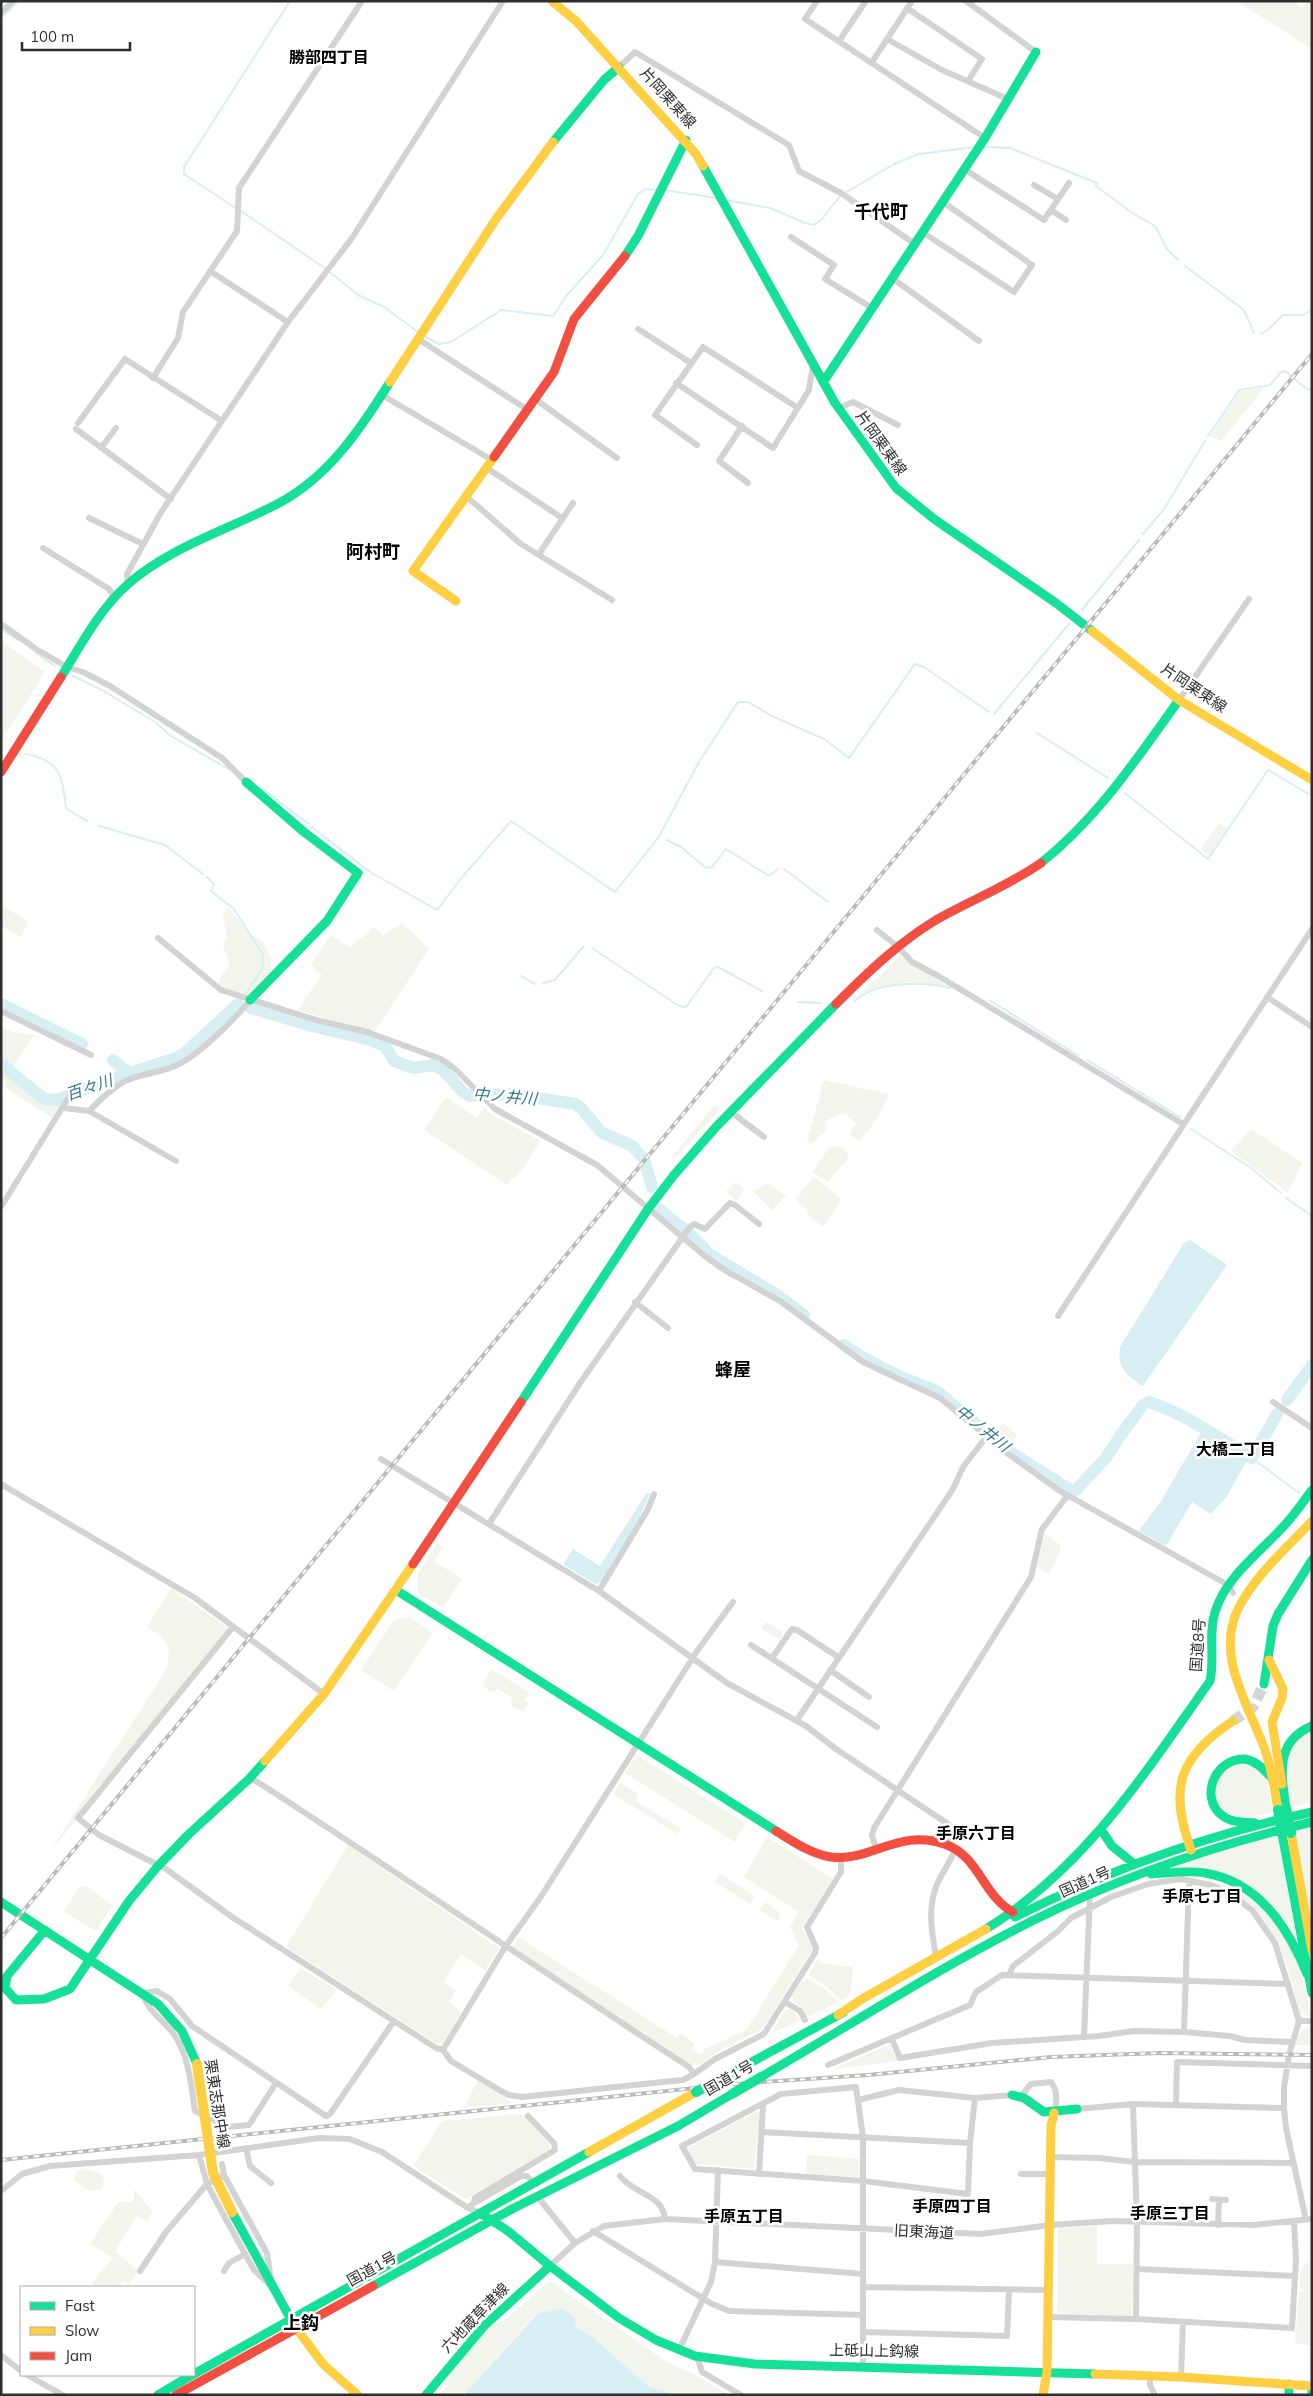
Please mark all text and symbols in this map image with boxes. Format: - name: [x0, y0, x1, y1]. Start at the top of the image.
- scale bar: [22, 20, 130, 52]
- text: 100 m: [30, 27, 74, 46]
- district label: 勝部四丁目: [289, 47, 369, 67]
- street label: 片岡栗東線: [636, 63, 701, 132]
- district label: 千代町: [854, 200, 908, 223]
- street label: 片岡栗東線: [852, 407, 911, 479]
- district label: 阿村町: [346, 540, 400, 563]
- street label: 片岡栗東線: [1158, 659, 1231, 716]
- water label: 百々川: [63, 1069, 117, 1104]
- water label: 中ノ井川: [472, 1083, 540, 1109]
- district label: 蜂屋: [715, 1358, 751, 1381]
- water label: 中ノ井川: [952, 1400, 1016, 1457]
- district label: 大橋二丁目: [1196, 1439, 1276, 1459]
- street label: 国道8号: [1186, 1617, 1209, 1673]
- district label: 手原六丁目: [936, 1823, 1016, 1843]
- street label: 国道1号: [1056, 1862, 1113, 1901]
- district label: 手原七丁目: [1162, 1886, 1242, 1906]
- street label: 国道1号: [701, 2056, 757, 2099]
- street label: 栗東志那中線: [201, 2058, 234, 2150]
- district label: 手原四丁目: [912, 2196, 992, 2216]
- district label: 手原三丁目: [1130, 2203, 1210, 2223]
- district label: 手原五丁目: [704, 2206, 784, 2226]
- street label: 旧東海道: [894, 2220, 954, 2243]
- street label: 国道1号: [344, 2247, 400, 2290]
- street label: 六地蔵草津線: [437, 2279, 513, 2357]
- legend: [20, 2286, 195, 2376]
- text: Fast: [65, 2296, 95, 2315]
- district label: 上鈎: [283, 2311, 319, 2334]
- text: Slow: [65, 2321, 99, 2340]
- street label: 上砥山上鈎線: [829, 2340, 919, 2361]
- text: Jam: [65, 2346, 92, 2365]

